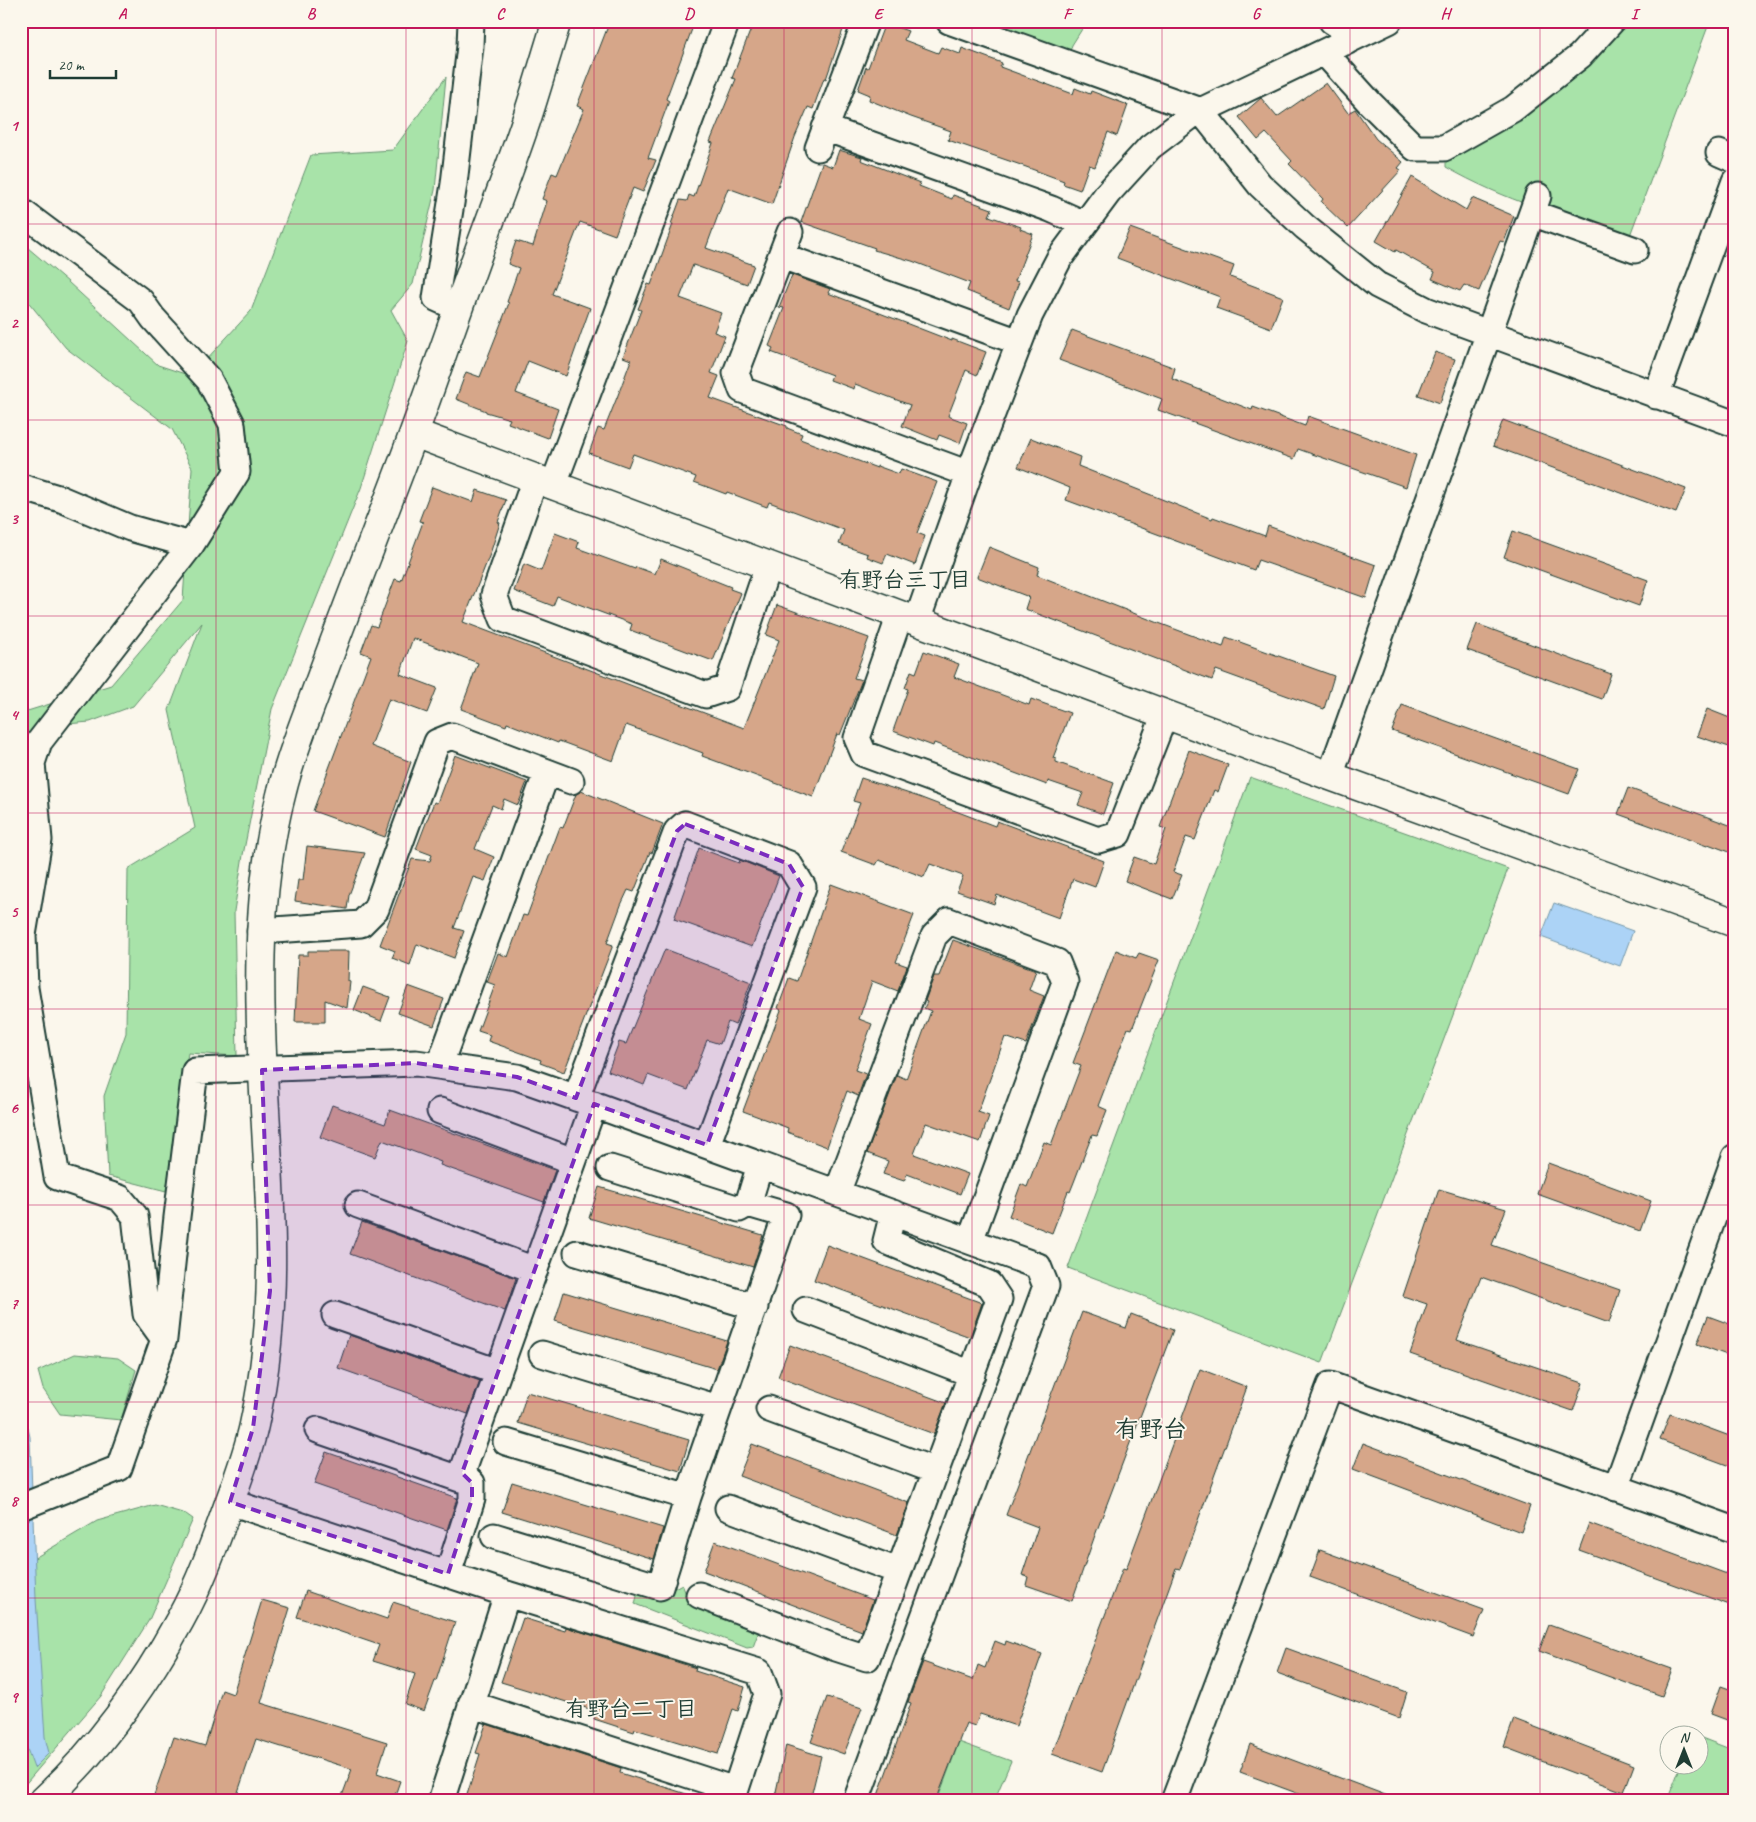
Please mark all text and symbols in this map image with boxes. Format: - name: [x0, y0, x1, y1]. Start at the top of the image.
- text: A: [118, 4, 128, 24]
- text: B: [307, 4, 317, 24]
- text: C: [496, 4, 506, 24]
- text: D: [684, 4, 695, 24]
- text: E: [874, 4, 885, 24]
- text: F: [1063, 4, 1074, 24]
- text: G: [1252, 4, 1262, 24]
- text: H: [1440, 4, 1452, 24]
- text: I: [1631, 4, 1641, 24]
- scale bar: [50, 48, 116, 80]
- text: 20 m: [58, 56, 85, 75]
- text: 1: [10, 116, 19, 136]
- text: 2: [10, 313, 19, 333]
- text: 3: [10, 509, 19, 529]
- district label: 有野台三丁目: [839, 566, 971, 594]
- text: 4: [10, 705, 19, 725]
- text: 5: [11, 902, 20, 922]
- text: 6: [10, 1098, 19, 1118]
- text: 7: [10, 1294, 19, 1314]
- district label: 有野台: [1115, 1414, 1187, 1444]
- text: 8: [10, 1491, 19, 1511]
- text: 9: [10, 1687, 19, 1707]
- district label: 有野台二丁目: [565, 1695, 697, 1723]
- north arrow: [1658, 1724, 1708, 1774]
- text: N: [1680, 1729, 1691, 1746]

